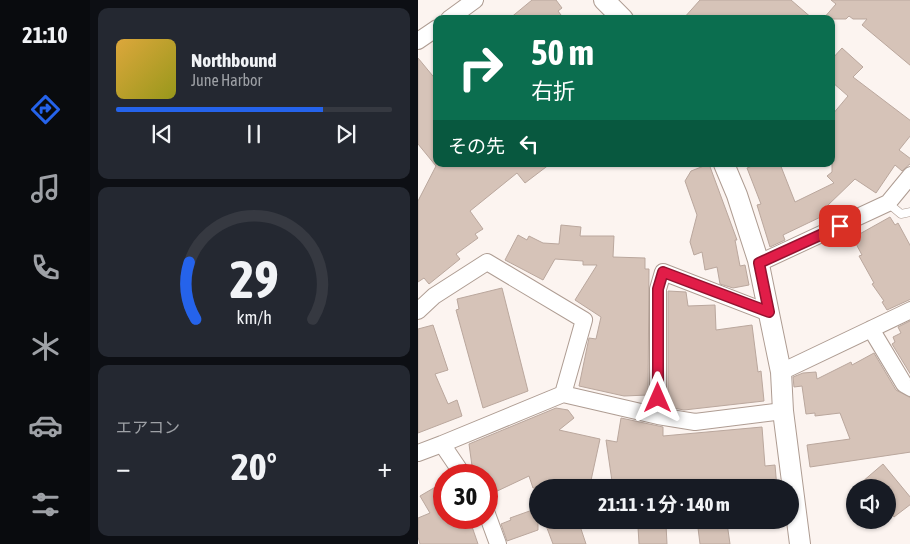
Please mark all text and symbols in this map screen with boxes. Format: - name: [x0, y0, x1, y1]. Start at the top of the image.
- text: 21:10: [22, 22, 68, 48]
- text: 50 m: [531, 32, 594, 72]
- icon: right: [448, 35, 513, 100]
- text: Northbound: [191, 49, 277, 71]
- text: June Harbor: [191, 71, 262, 89]
- text: 右折: [531, 78, 575, 104]
- icon: directions: [28, 92, 63, 127]
- icon: previous: [148, 120, 176, 148]
- icon: pause: [240, 120, 268, 148]
- icon: next: [332, 120, 360, 148]
- icon: left: [515, 130, 543, 158]
- text: その先: [448, 135, 505, 157]
- icon: music: [28, 171, 63, 206]
- pin: [819, 205, 861, 247]
- icon: arrive: [826, 212, 854, 240]
- text: 29: [230, 249, 278, 309]
- icon: phone: [28, 250, 63, 285]
- text: km/h: [236, 307, 272, 328]
- icon: climate: [28, 329, 63, 364]
- position arrow: [631, 371, 683, 423]
- icon: car: [28, 408, 63, 443]
- text: エアコン: [116, 418, 180, 436]
- text: 20°: [231, 445, 277, 488]
- text: −: [116, 451, 131, 483]
- text: +: [377, 451, 392, 483]
- speed limit sign: 30: [433, 464, 498, 529]
- map controls: [846, 479, 896, 529]
- button: sound: [846, 479, 896, 529]
- icon: filters: [28, 487, 63, 522]
- text: 21:11 · 1 分 · 140 m: [598, 493, 730, 515]

